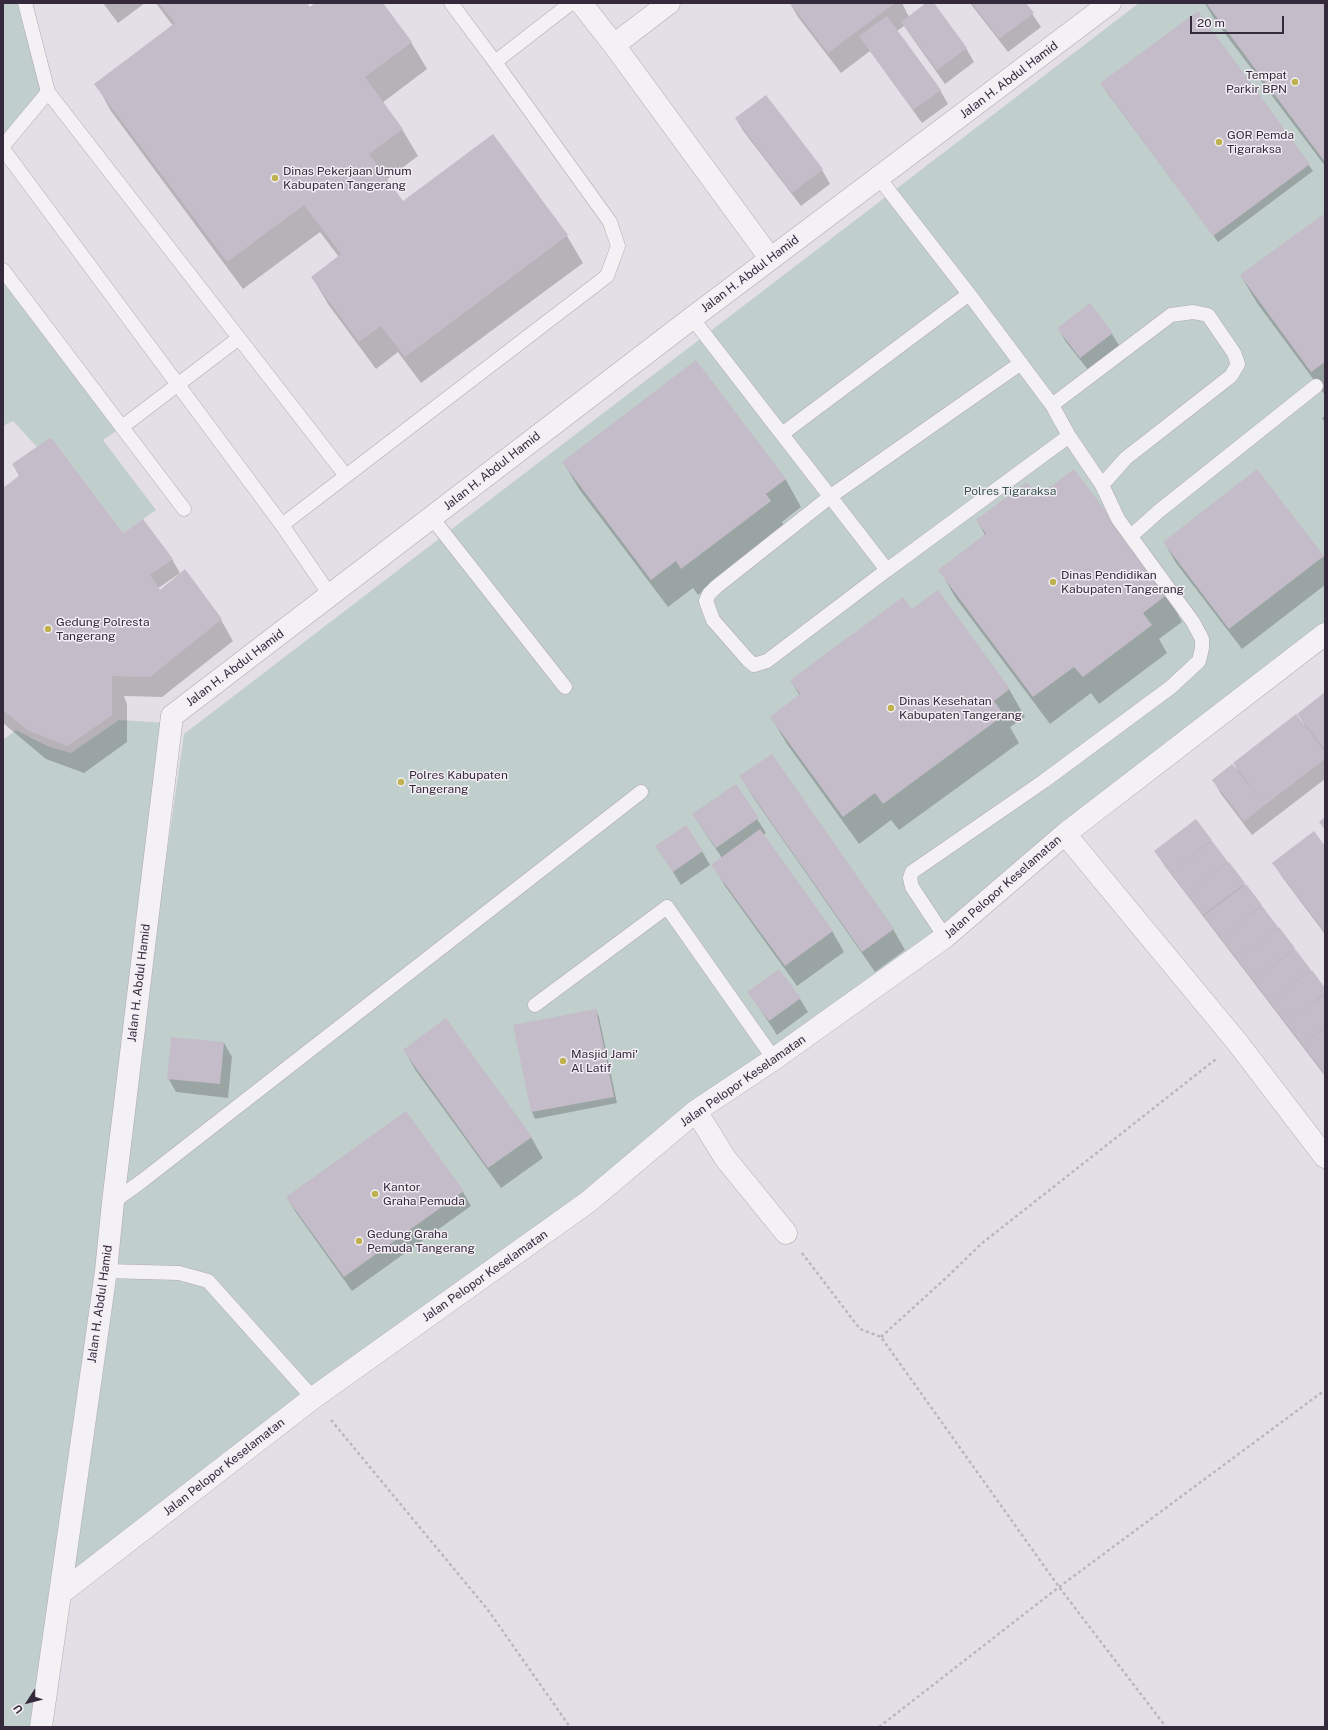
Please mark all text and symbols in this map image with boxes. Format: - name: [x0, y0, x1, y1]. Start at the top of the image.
- scale bar: [1192, 8, 1286, 34]
- text: 20 m: [1197, 16, 1225, 30]
- street label: Jalan H. Abdul Hamid: [957, 38, 1061, 122]
- place label: Tempat Parkir BPN: [1226, 68, 1287, 96]
- marker: Tempat Parkir BPN: [1290, 77, 1300, 87]
- place label: GOR Pemda Tigaraksa: [1227, 128, 1294, 156]
- marker: GOR Pemda Tigaraksa: [1214, 137, 1224, 147]
- place label: Dinas Pekerjaan Umum Kabupaten Tangerang: [283, 164, 412, 192]
- marker: Dinas Pekerjaan Umum Kabupaten Tangerang: [270, 173, 280, 183]
- street label: Jalan H. Abdul Hamid: [698, 232, 802, 316]
- street label: Jalan H. Abdul Hamid: [441, 429, 543, 513]
- park label: Polres Tigaraksa: [964, 484, 1056, 498]
- place label: Dinas Pendidikan Kabupaten Tangerang: [1061, 568, 1184, 596]
- marker: Dinas Pendidikan Kabupaten Tangerang: [1048, 577, 1058, 587]
- place label: Gedung Polresta Tangerang: [56, 615, 150, 643]
- marker: Gedung Polresta Tangerang: [43, 624, 53, 634]
- street label: Jalan H. Abdul Hamid: [183, 626, 287, 710]
- place label: Dinas Kesehatan Kabupaten Tangerang: [899, 694, 1022, 722]
- marker: Dinas Kesehatan Kabupaten Tangerang: [886, 703, 896, 713]
- place label: Polres Kabupaten Tangerang: [409, 768, 508, 796]
- marker: Polres Kabupaten Tangerang: [396, 777, 406, 787]
- street label: Jalan Pelopor Keselamatan: [942, 832, 1064, 942]
- street label: Jalan H. Abdul Hamid: [125, 923, 153, 1043]
- street label: Jalan Pelopor Keselamatan: [677, 1032, 809, 1130]
- place label: Masjid Jami' Al Latif: [571, 1047, 638, 1075]
- marker: Masjid Jami' Al Latif: [558, 1056, 568, 1066]
- place label: Kantor Graha Pemuda: [383, 1180, 465, 1208]
- marker: Kantor Graha Pemuda: [370, 1189, 380, 1199]
- place label: Gedung Graha Pemuda Tangerang: [367, 1227, 475, 1255]
- street label: Jalan Pelopor Keselamatan: [419, 1227, 551, 1325]
- marker: Gedung Graha Pemuda Tangerang: [354, 1236, 364, 1246]
- street label: Jalan H. Abdul Hamid: [85, 1244, 115, 1364]
- street label: Jalan Pelopor Keselamatan: [160, 1415, 288, 1519]
- north arrow: [8, 1682, 48, 1722]
- text: U: [11, 1702, 25, 1716]

